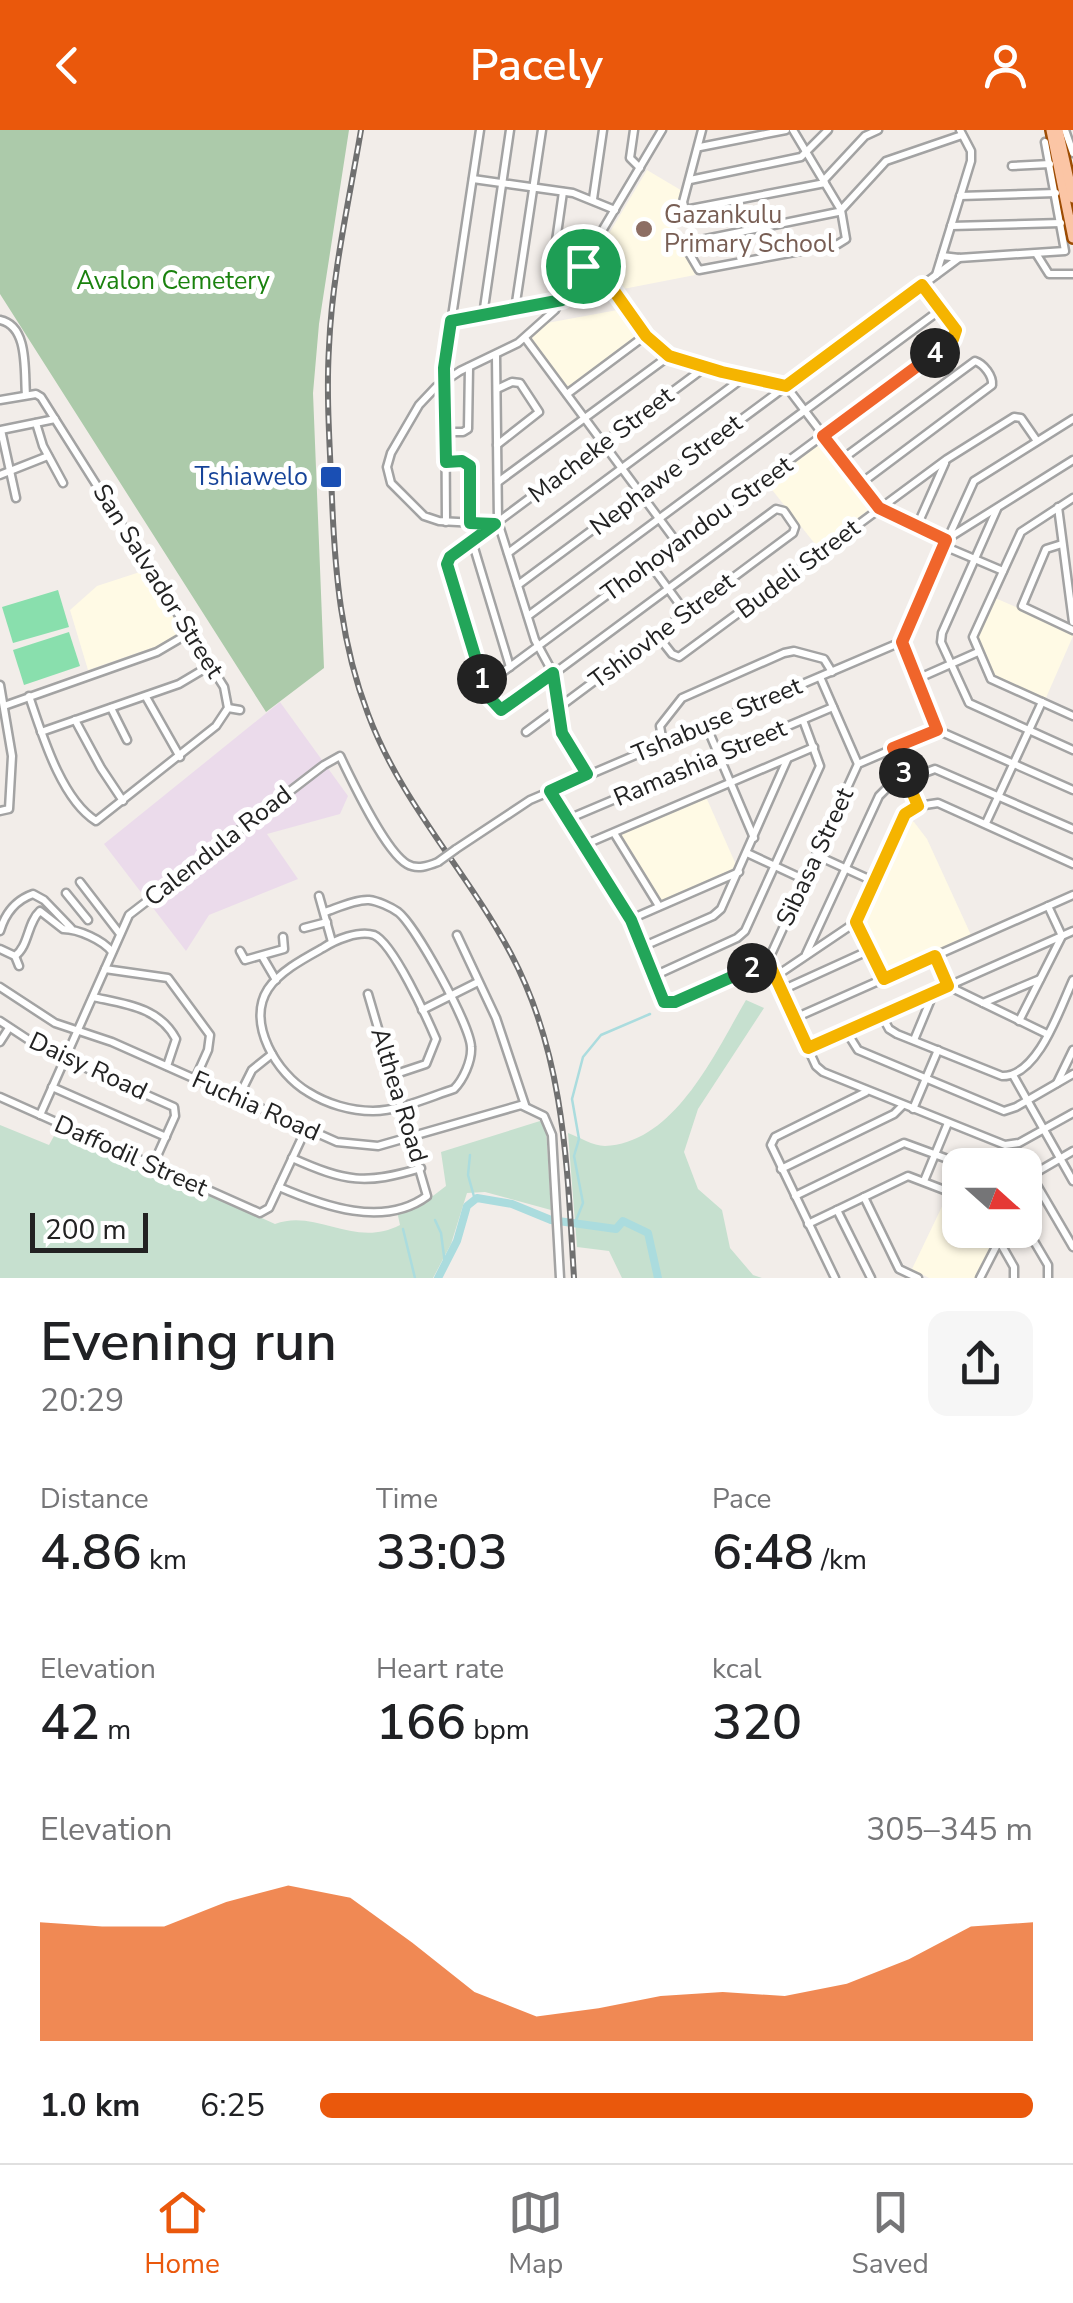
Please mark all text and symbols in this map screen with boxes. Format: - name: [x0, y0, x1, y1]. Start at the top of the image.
- text: Pacely: [470, 35, 603, 96]
- icon: back: [40, 38, 95, 93]
- icon: person: [978, 38, 1033, 93]
- place label: Gazankulu Primary School: [664, 198, 835, 261]
- marker: Gazankulu Primary School: [633, 218, 655, 240]
- pin: [541, 224, 626, 309]
- icon: arrive: [556, 239, 611, 294]
- park label: Avalon Cemetery: [76, 264, 270, 298]
- pin: 4: [910, 328, 960, 378]
- text: 4: [927, 334, 943, 372]
- street label: Macheke Street: [521, 379, 681, 511]
- street label: Nephawe Street: [583, 406, 749, 543]
- street label: Thohoyandou Street: [595, 448, 800, 610]
- place label: Tshiawelo: [194, 460, 308, 494]
- marker: Tshiawelo: [318, 464, 344, 490]
- street label: San Salvador Street: [85, 477, 232, 685]
- street label: Budeli Street: [729, 511, 867, 627]
- street label: Tshiovhe Street: [582, 565, 742, 697]
- pin: 1: [457, 654, 507, 704]
- text: 1: [474, 660, 490, 698]
- street label: Tshabuse Street: [627, 669, 807, 771]
- street label: Ramashia Street: [608, 711, 792, 815]
- pin: 3: [879, 748, 929, 798]
- text: 3: [896, 754, 912, 792]
- street label: Calendula Road: [137, 778, 299, 914]
- street label: Sibasa Street: [768, 782, 862, 932]
- pin: 2: [727, 943, 777, 993]
- text: 2: [744, 949, 760, 987]
- street label: Althea Road: [362, 1023, 436, 1167]
- street label: Daisy Road: [23, 1024, 153, 1108]
- street label: Fuchia Road: [187, 1063, 325, 1149]
- street label: Daffodil Street: [49, 1107, 213, 1205]
- north arrow: [942, 1148, 1042, 1248]
- map controls: [942, 1148, 1042, 1248]
- scale bar: [30, 1208, 148, 1252]
- text: 200 m: [45, 1211, 127, 1249]
- text: Evening run: [40, 1304, 337, 1379]
- button: share: [928, 1311, 1033, 1416]
- text: 20:29: [40, 1379, 124, 1422]
- text: Distance: [40, 1480, 149, 1518]
- text: Time: [376, 1480, 438, 1518]
- text: Pace: [712, 1480, 771, 1518]
- text: 4.86: [40, 1518, 142, 1587]
- text: 33:03: [376, 1518, 508, 1587]
- text: 6:48: [712, 1518, 814, 1587]
- text: km: [142, 1541, 187, 1579]
- text: /km: [814, 1541, 867, 1579]
- text: Elevation: [40, 1650, 156, 1688]
- text: Heart rate: [376, 1650, 504, 1688]
- text: kcal: [712, 1650, 762, 1688]
- text: 42: [40, 1688, 100, 1757]
- text: 166: [376, 1688, 466, 1757]
- text: 320: [712, 1688, 802, 1757]
- text: m: [100, 1711, 131, 1749]
- text: bpm: [466, 1711, 530, 1749]
- text: Elevation: [40, 1808, 173, 1851]
- text: 305–345 m: [866, 1808, 1033, 1851]
- text: 1.0 km: [40, 2084, 140, 2127]
- text: 6:25: [200, 2084, 265, 2127]
- tab: Home: [144, 2185, 220, 2283]
- tab: Map: [508, 2185, 563, 2283]
- tab: Saved: [851, 2185, 929, 2283]

